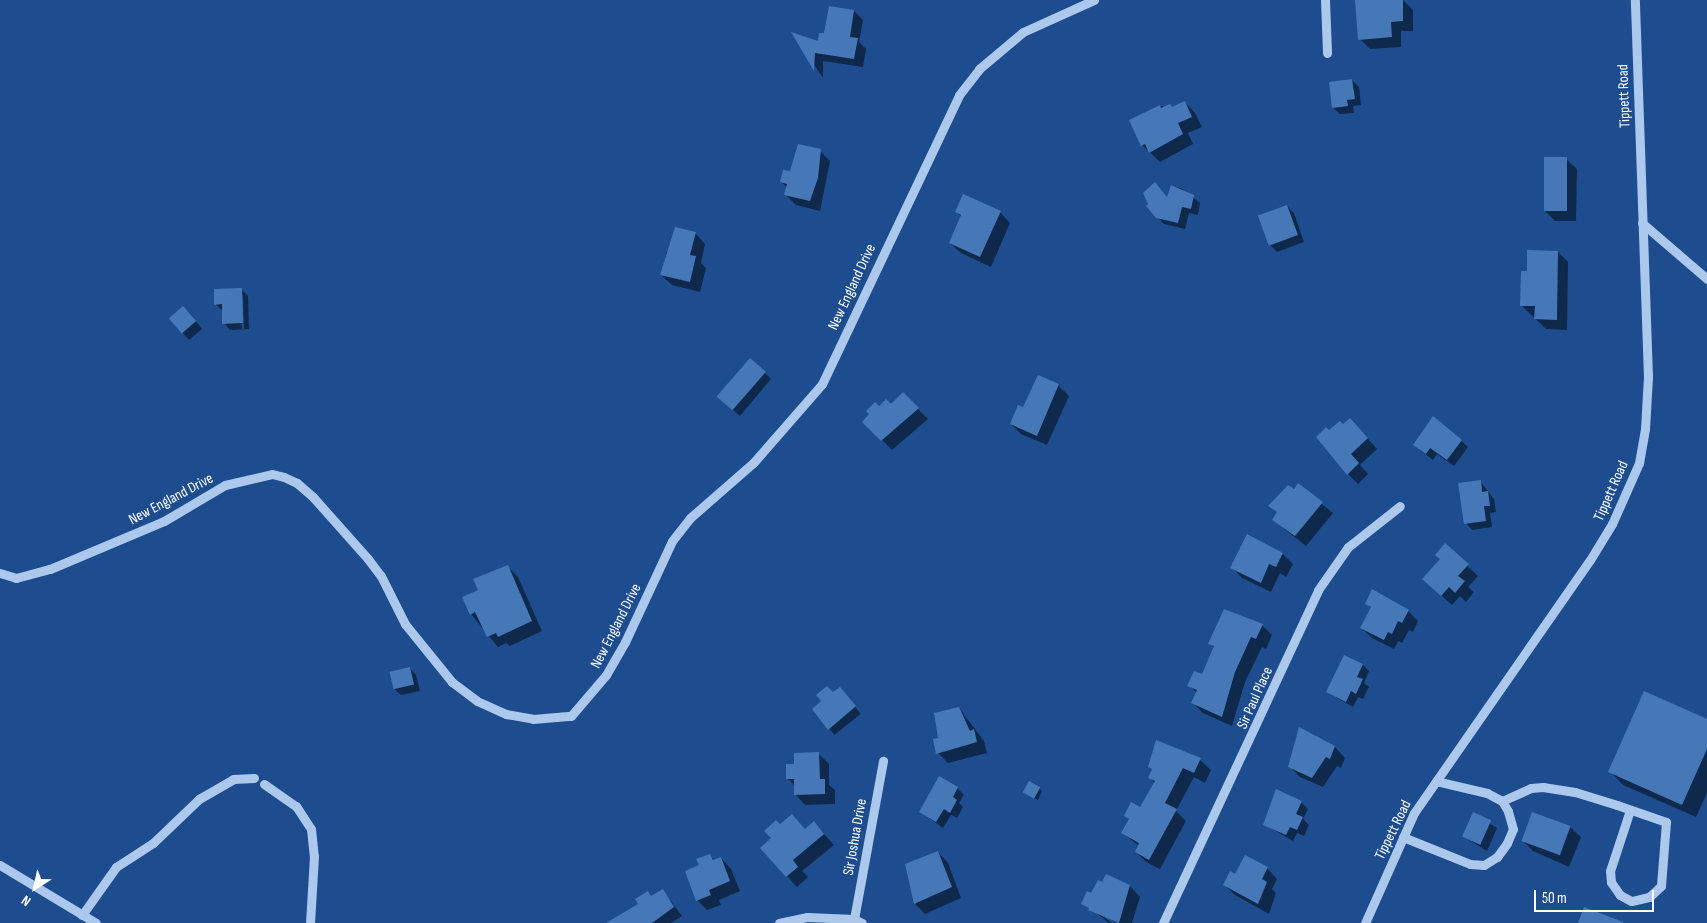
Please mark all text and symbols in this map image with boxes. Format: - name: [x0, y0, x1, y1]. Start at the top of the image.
- street label: Tippett Road: [1614, 64, 1634, 128]
- street label: New England Drive: [824, 241, 880, 333]
- street label: Tippett Road: [1590, 458, 1632, 524]
- street label: New England Drive: [126, 469, 216, 529]
- street label: New England Drive: [587, 581, 645, 671]
- street label: Sir Paul Place: [1233, 664, 1277, 732]
- street label: Sir Joshua Drive: [839, 797, 871, 877]
- street label: Tippett Road: [1371, 797, 1415, 863]
- north arrow: [10, 863, 60, 913]
- scale bar: [1537, 880, 1657, 912]
- text: 50 m: [1542, 889, 1567, 908]
- text: N: [18, 892, 34, 910]

